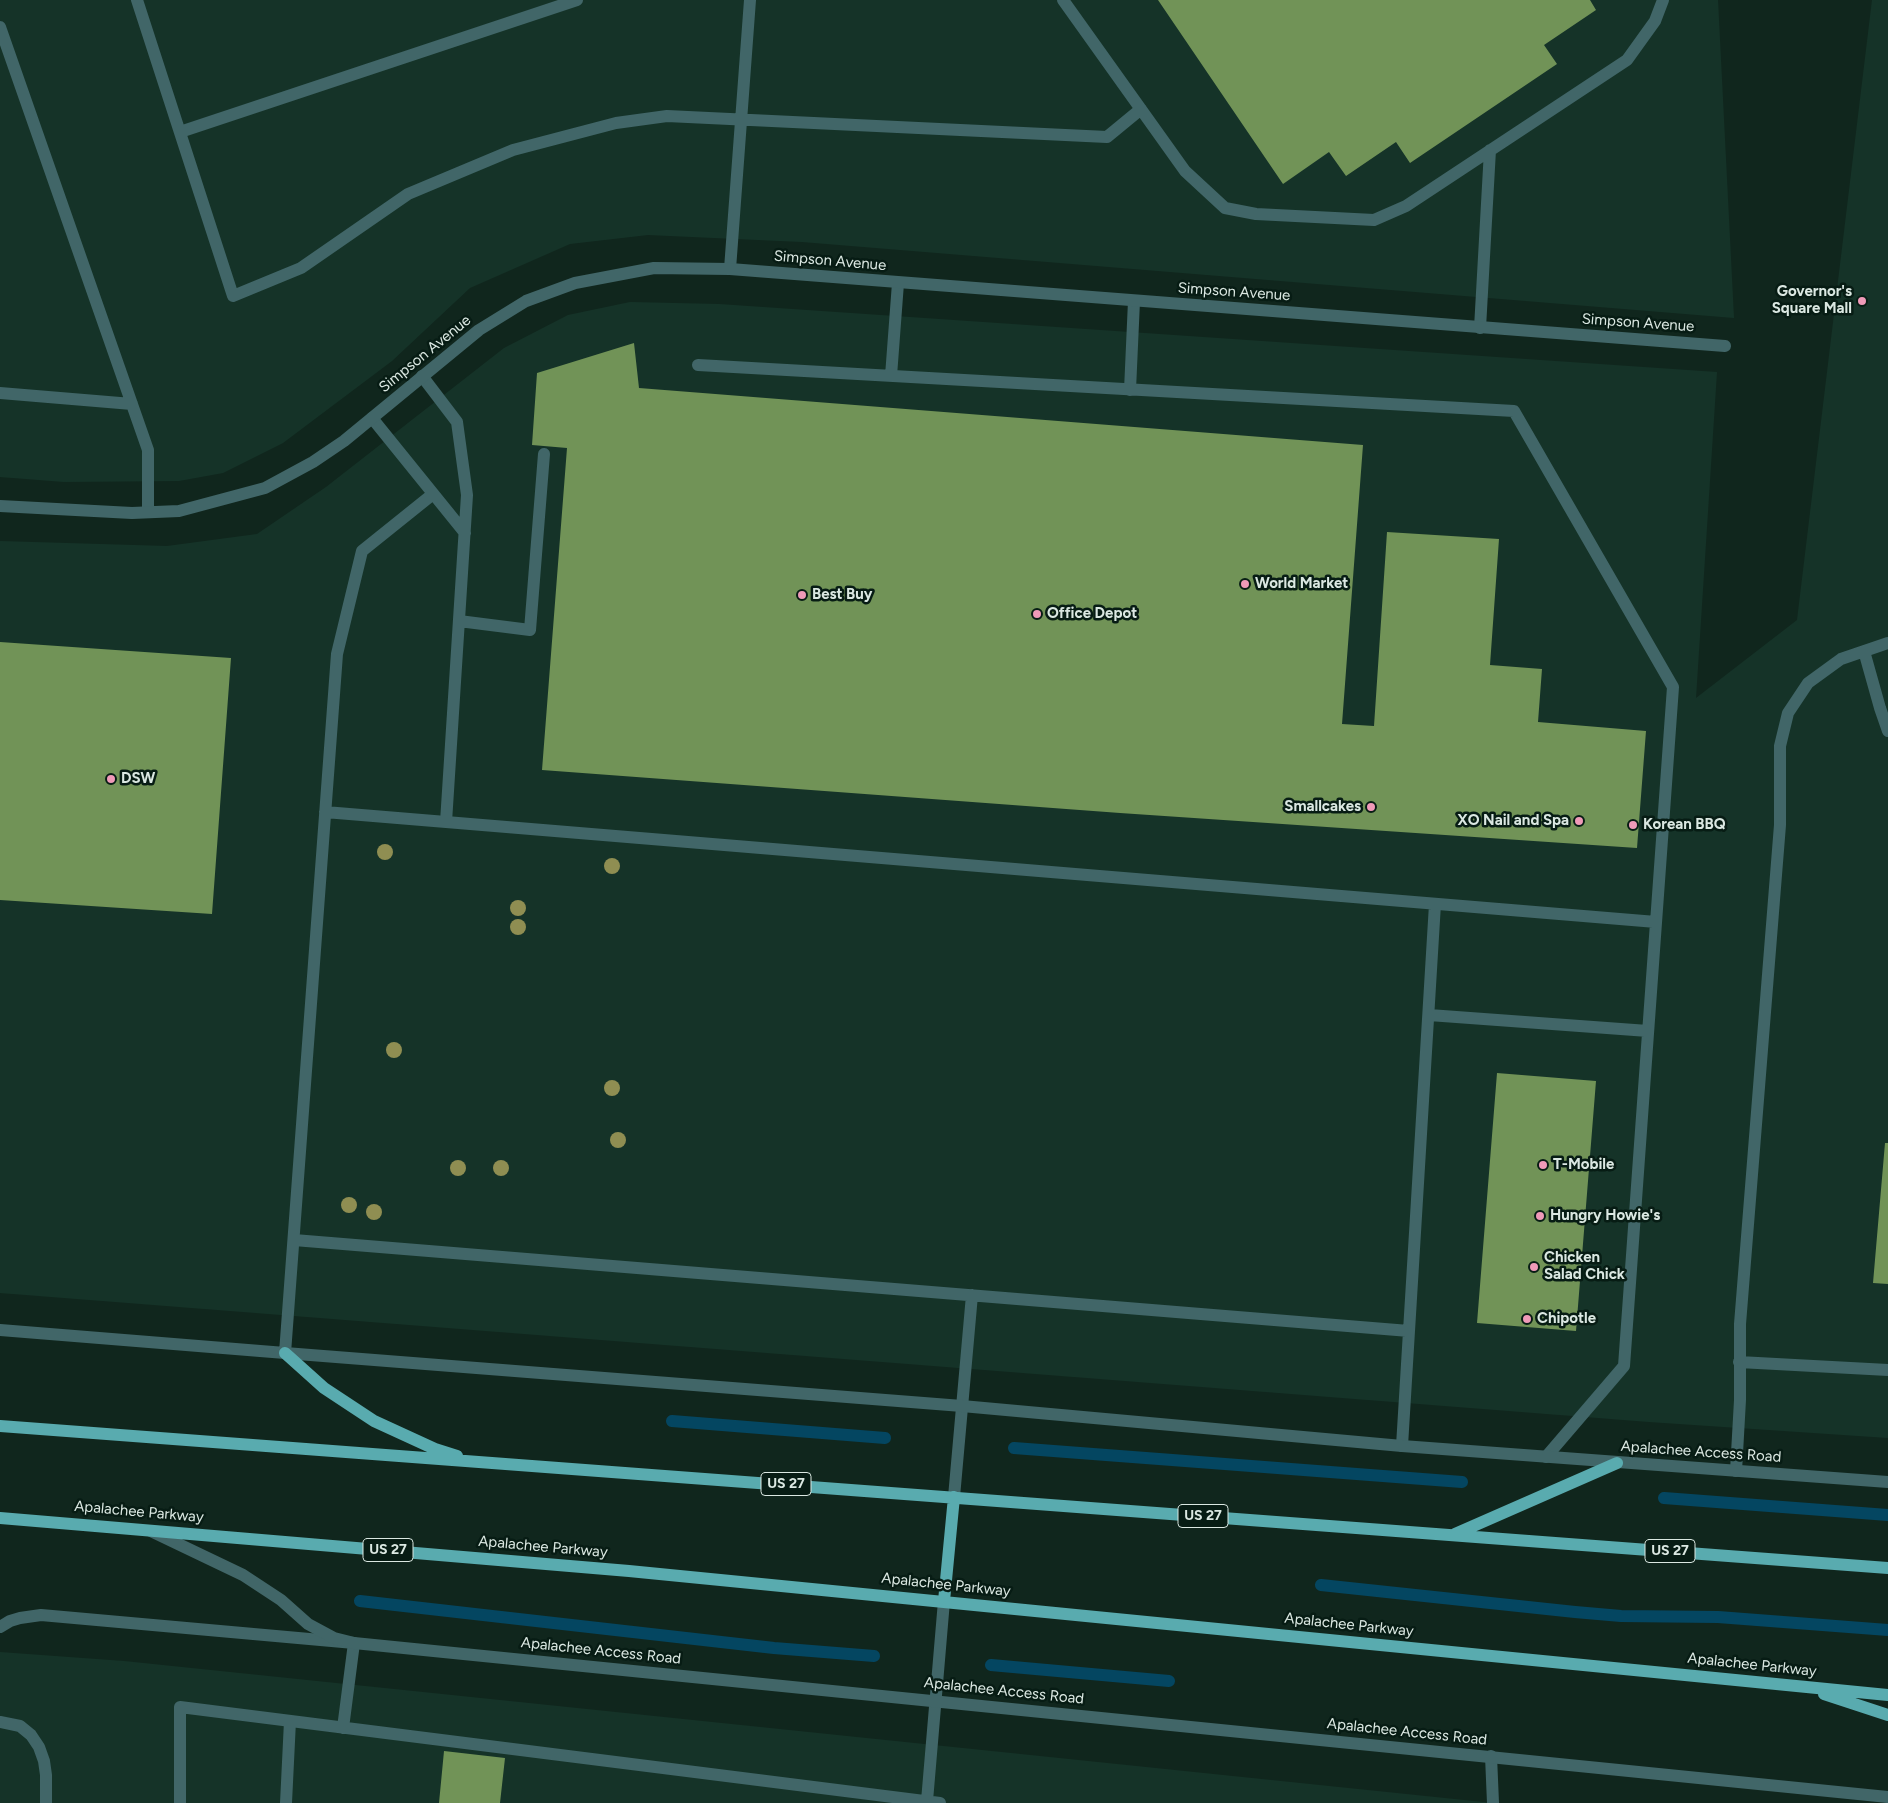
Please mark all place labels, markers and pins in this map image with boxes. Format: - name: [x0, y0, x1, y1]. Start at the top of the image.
- place label: Governor's Square Mall: [1772, 283, 1852, 318]
- marker: Governor's Square Mall: [1856, 295, 1868, 307]
- place label: World Market: [1255, 575, 1348, 593]
- marker: World Market: [1239, 578, 1251, 590]
- place label: Best Buy: [812, 586, 872, 604]
- marker: Best Buy: [796, 589, 808, 601]
- place label: Office Depot: [1047, 605, 1137, 623]
- marker: Office Depot: [1031, 608, 1043, 620]
- place label: DSW: [121, 770, 155, 788]
- marker: DSW: [105, 773, 117, 785]
- place label: Smallcakes: [1284, 798, 1361, 816]
- marker: Smallcakes: [1365, 801, 1377, 813]
- place label: XO Nail and Spa: [1458, 812, 1569, 830]
- marker: XO Nail and Spa: [1573, 815, 1585, 827]
- place label: Korean BBQ: [1643, 816, 1726, 834]
- marker: Korean BBQ: [1627, 819, 1639, 831]
- place label: T-Mobile: [1553, 1156, 1614, 1174]
- marker: T-Mobile: [1537, 1159, 1549, 1171]
- place label: Hungry Howie's: [1550, 1207, 1660, 1225]
- marker: Hungry Howie's: [1534, 1210, 1546, 1222]
- place label: Chicken Salad Chick: [1544, 1249, 1625, 1284]
- marker: Chicken Salad Chick: [1528, 1261, 1540, 1273]
- place label: Chipotle: [1537, 1310, 1596, 1328]
- marker: Chipotle: [1521, 1313, 1533, 1325]

